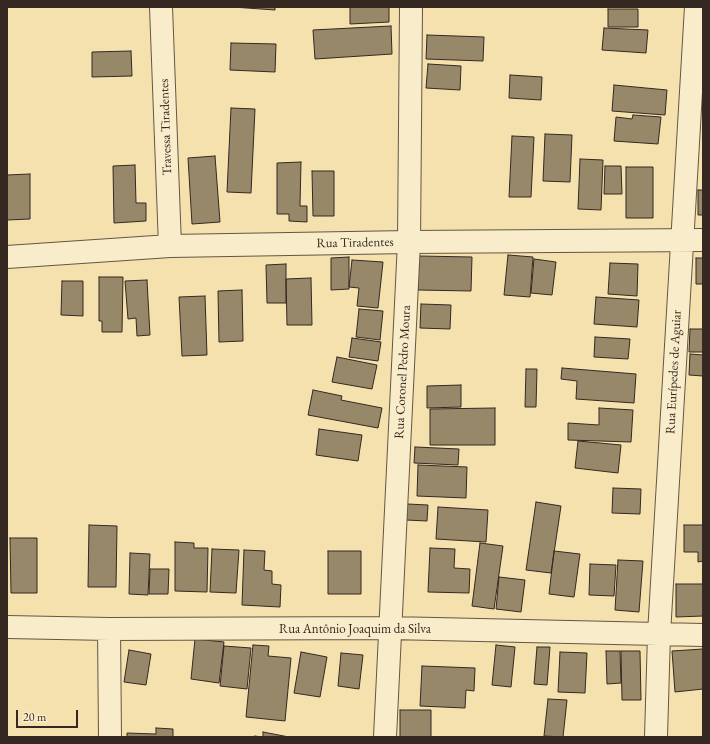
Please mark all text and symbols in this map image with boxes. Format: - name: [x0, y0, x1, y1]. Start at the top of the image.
- street label: Travessa Tiradentes: [157, 78, 175, 176]
- street label: Rua Tiradentes: [316, 235, 394, 251]
- street label: Rua Coronel Pedro Moura: [392, 305, 414, 439]
- street label: Rua Eurípedes de Aguiar: [663, 310, 685, 434]
- street label: Rua Antônio Joaquim da Silva: [279, 621, 431, 637]
- scale bar: [18, 702, 80, 728]
- text: 20 m: [23, 709, 46, 725]

